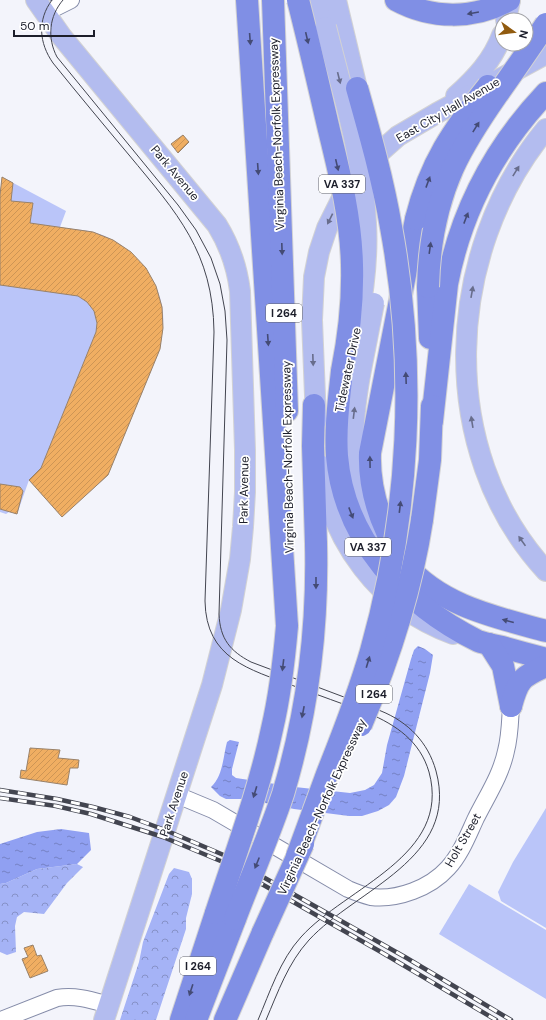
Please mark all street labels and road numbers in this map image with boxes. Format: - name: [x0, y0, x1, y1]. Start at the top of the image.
- street label: Virginia Beach-Norfolk Expressway: [266, 37, 288, 231]
- street label: East City Hall Avenue: [393, 74, 503, 146]
- street label: Park Avenue: [147, 142, 203, 204]
- road number: VA 337: [319, 175, 365, 193]
- road number: I 264: [266, 304, 302, 322]
- street label: Tidewater Drive: [331, 326, 365, 414]
- street label: Virginia Beach-Norfolk Expressway: [278, 360, 298, 554]
- street label: Park Avenue: [235, 456, 253, 524]
- road number: VA 337: [345, 538, 391, 556]
- road number: I 264: [356, 685, 392, 703]
- street label: Virginia Beach-Norfolk Expressway: [274, 716, 370, 898]
- street label: Park Avenue: [156, 769, 192, 839]
- street label: Holt Street: [441, 810, 485, 870]
- road number: I 264: [180, 957, 216, 975]

